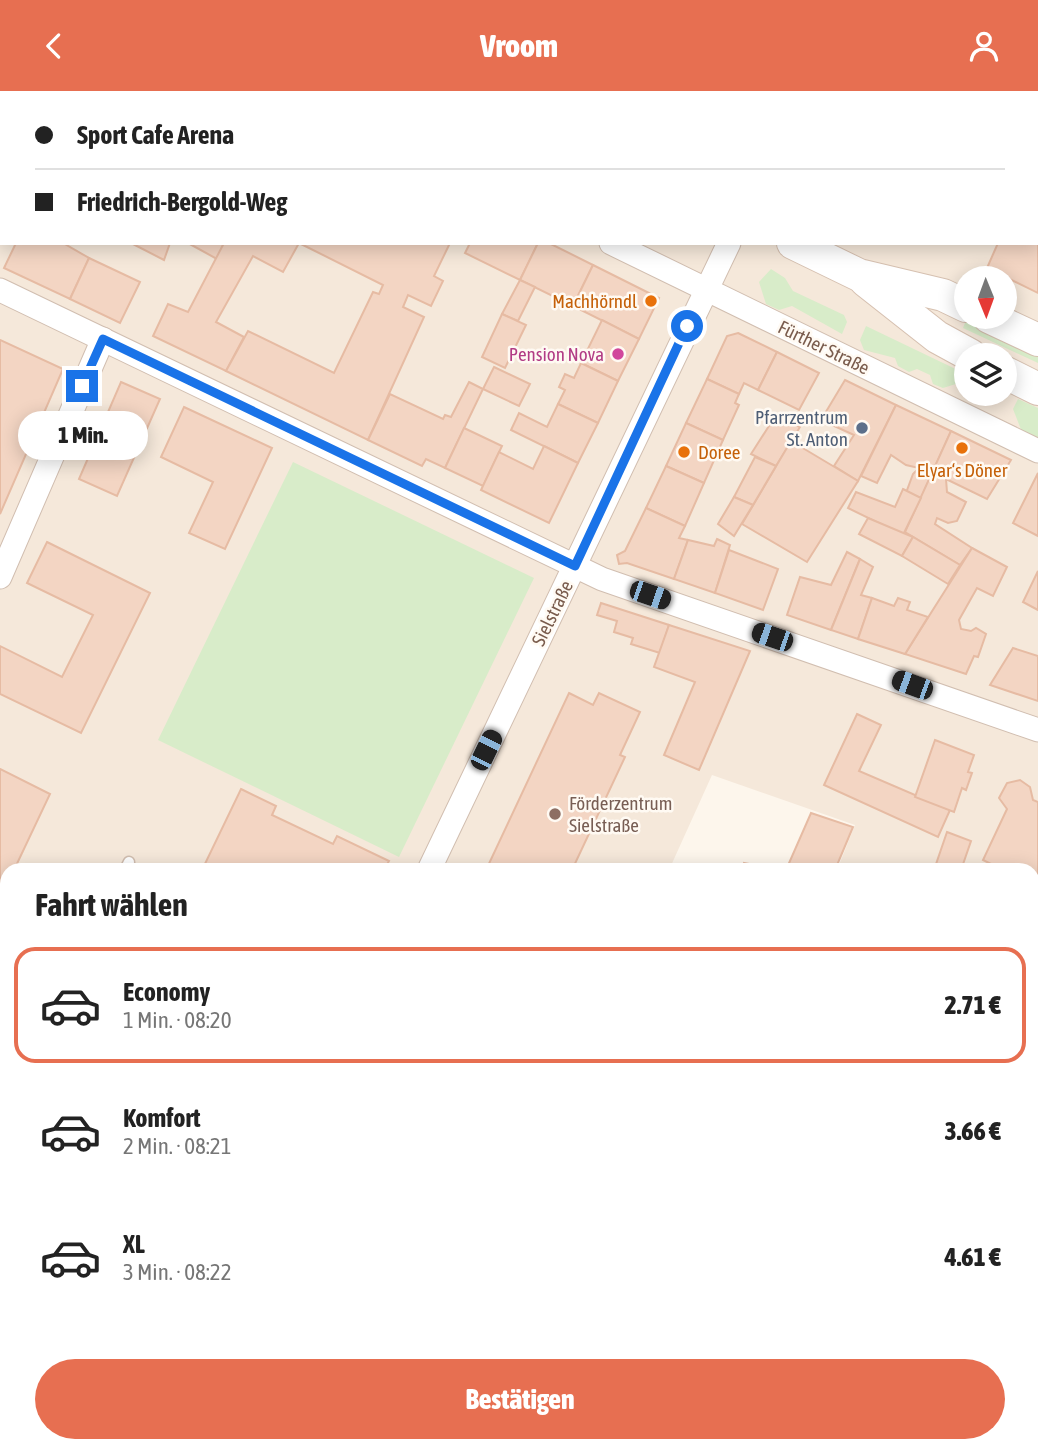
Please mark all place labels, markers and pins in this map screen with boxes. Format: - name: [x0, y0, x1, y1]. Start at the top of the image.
- place label: Machhörndl: [552, 290, 637, 312]
- marker: Machhörndl: [643, 293, 659, 309]
- place label: Pension Nova: [509, 343, 604, 365]
- marker: Pension Nova: [610, 346, 626, 362]
- place label: Pfarrzentrum St. Anton: [755, 406, 848, 450]
- marker: Pfarrzentrum St. Anton: [854, 420, 870, 436]
- marker: Elyar‘s Döner: [954, 440, 970, 456]
- place label: Doree: [698, 441, 740, 463]
- marker: Doree: [676, 444, 692, 460]
- place label: Elyar‘s Döner: [917, 459, 1008, 481]
- place label: Förderzentrum Sielstraße: [569, 792, 672, 836]
- marker: Förderzentrum Sielstraße: [547, 806, 563, 822]

